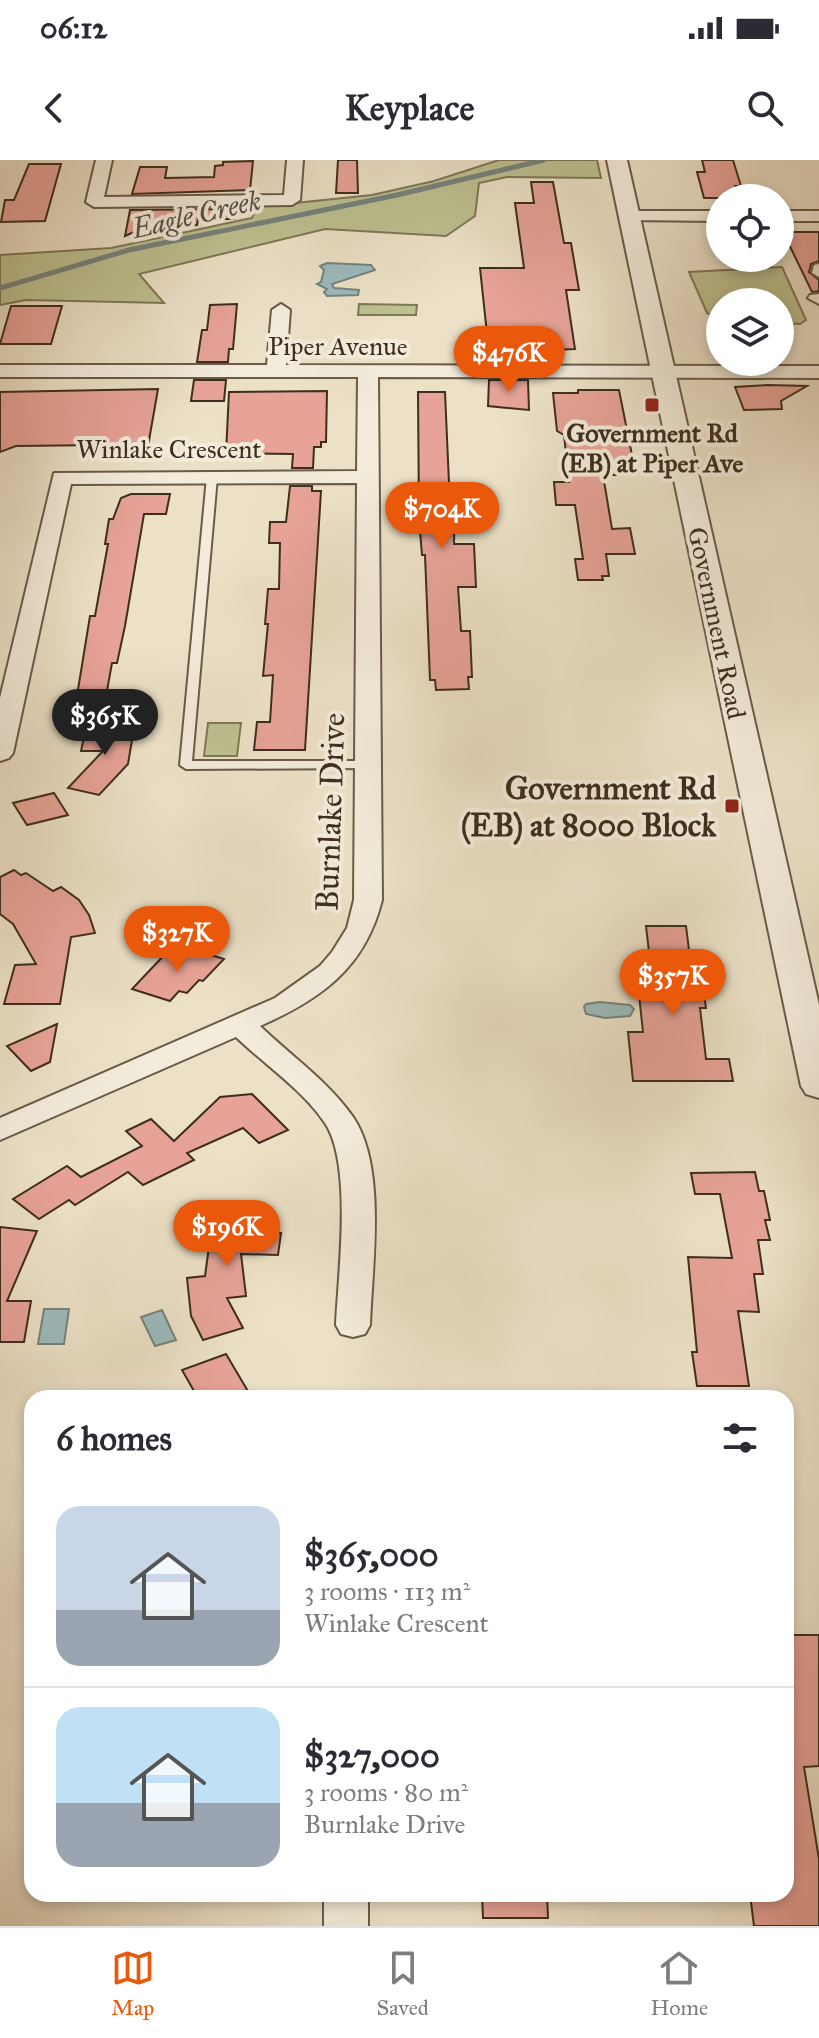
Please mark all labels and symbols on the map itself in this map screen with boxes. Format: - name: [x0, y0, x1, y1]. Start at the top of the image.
- water label: Eagle Creek: [127, 183, 265, 247]
- pin: $476K: [453, 326, 565, 394]
- street label: Piper Avenue: [268, 330, 408, 362]
- marker: Government Rd (EB) at Piper Ave: [643, 396, 661, 414]
- place label: Government Rd (EB) at Piper Ave: [561, 417, 743, 480]
- street label: Winlake Crescent: [77, 433, 261, 465]
- pin: $704K: [386, 482, 498, 550]
- street label: Government Road: [681, 524, 753, 722]
- pin: $365K: [49, 689, 161, 757]
- street label: Burnlake Drive: [308, 712, 353, 912]
- place label: Government Rd (EB) at 8000 Block: [461, 769, 717, 845]
- marker: Government Rd (EB) at 8000 Block: [723, 797, 741, 815]
- pin: $327K: [121, 906, 233, 974]
- pin: $357K: [617, 949, 729, 1017]
- pin: $196K: [171, 1200, 283, 1268]

